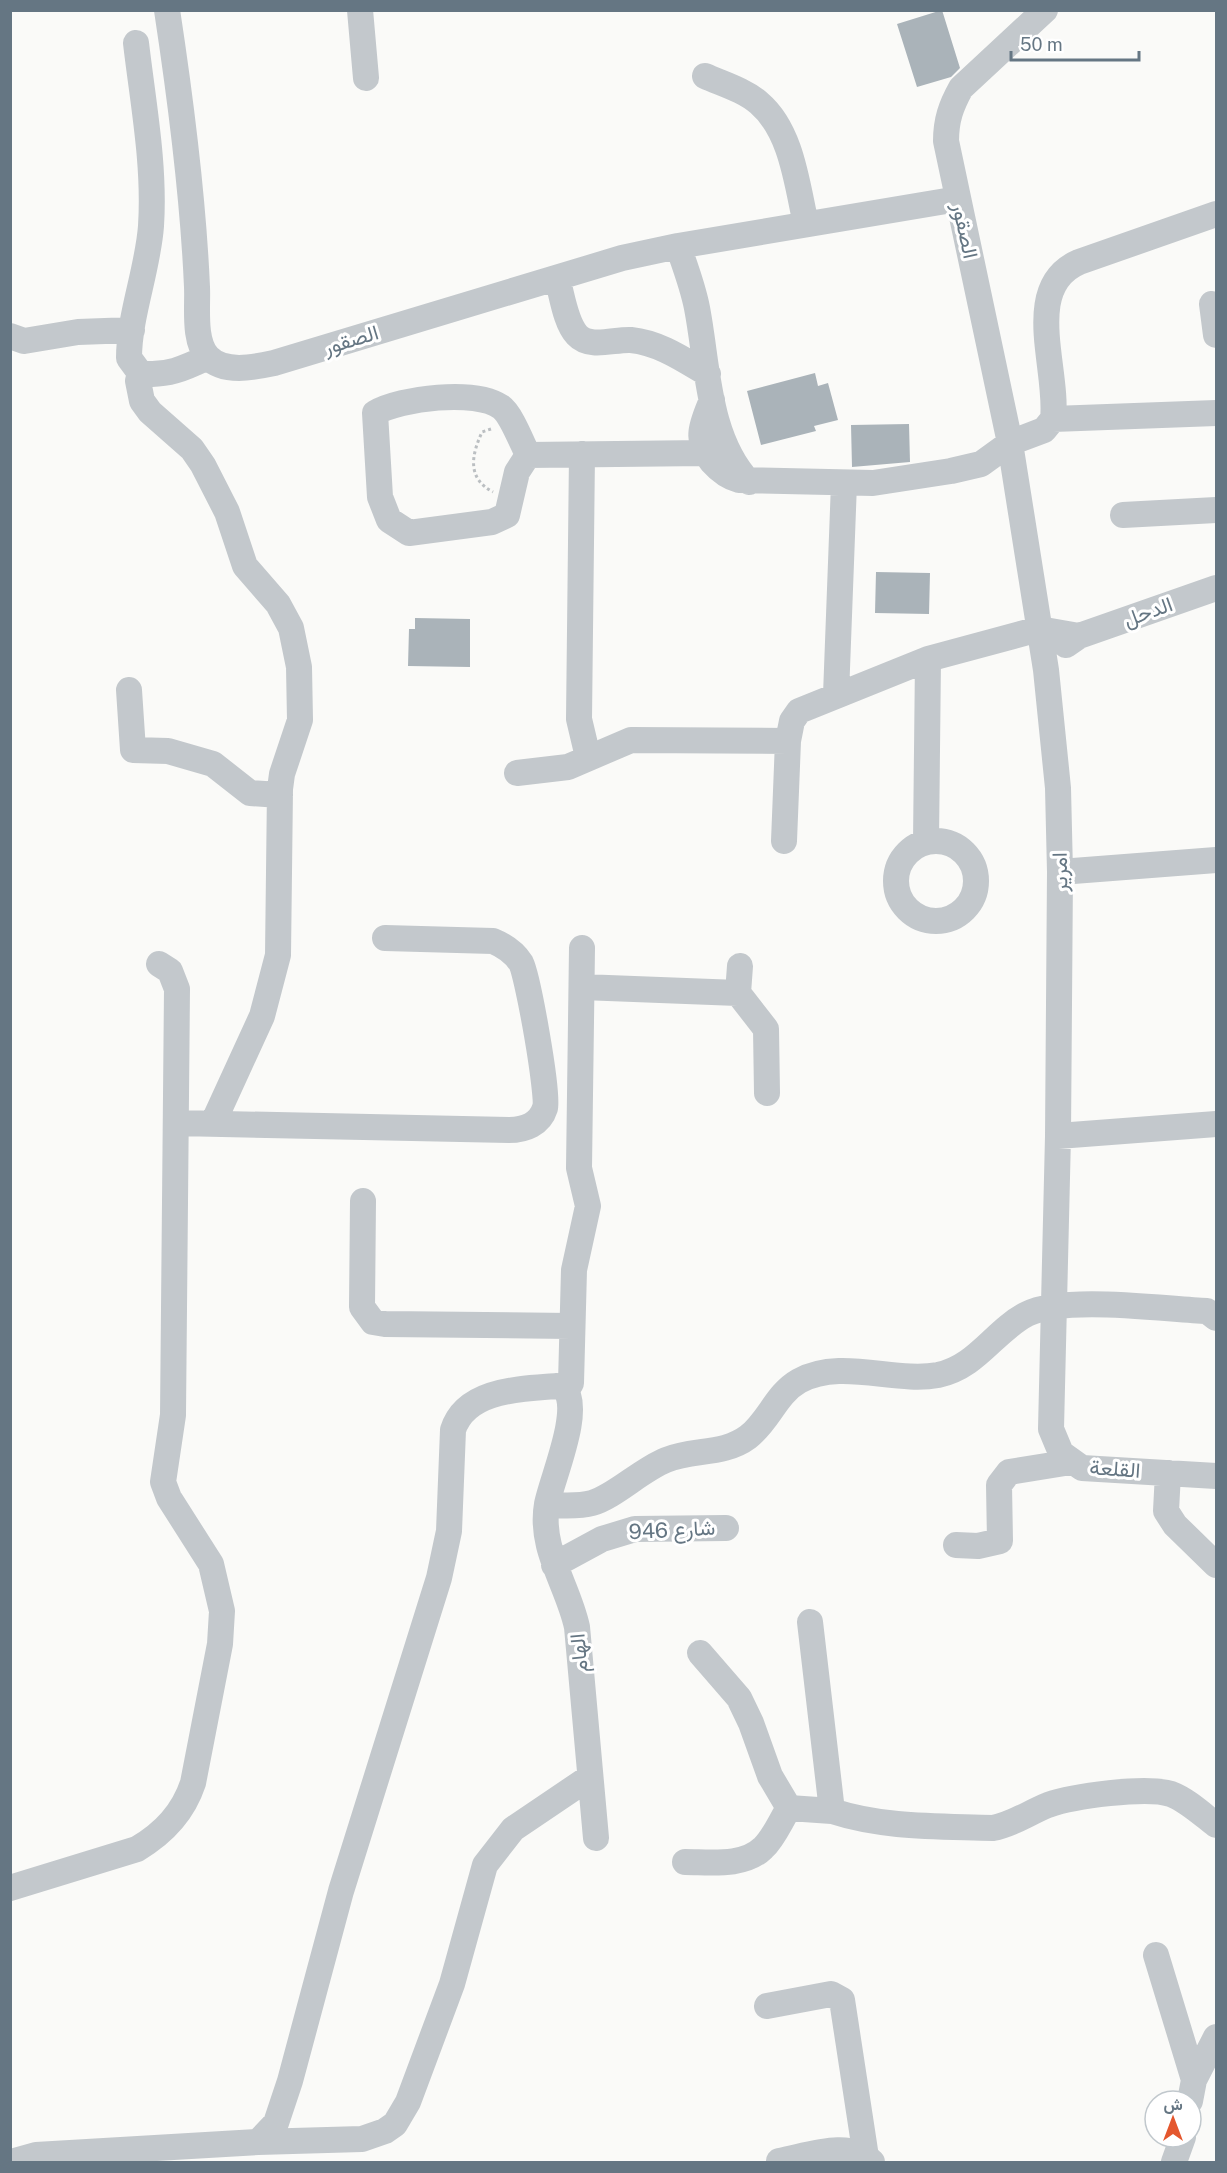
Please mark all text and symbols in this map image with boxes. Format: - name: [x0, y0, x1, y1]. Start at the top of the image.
- scale bar: [1011, 24, 1138, 62]
- text: 50 m: [1020, 34, 1063, 55]
- street label: الصقور: [946, 200, 984, 261]
- street label: الصقور: [319, 319, 382, 361]
- street label: الدحل: [1120, 591, 1176, 632]
- street label: امرير: [1047, 852, 1073, 893]
- street label: القلعة: [1089, 1454, 1141, 1483]
- street label: شارع 946: [628, 1515, 716, 1546]
- street label: الهام: [564, 1632, 595, 1674]
- north arrow: [1143, 2089, 1203, 2149]
- text: ش: [1163, 2095, 1183, 2114]

